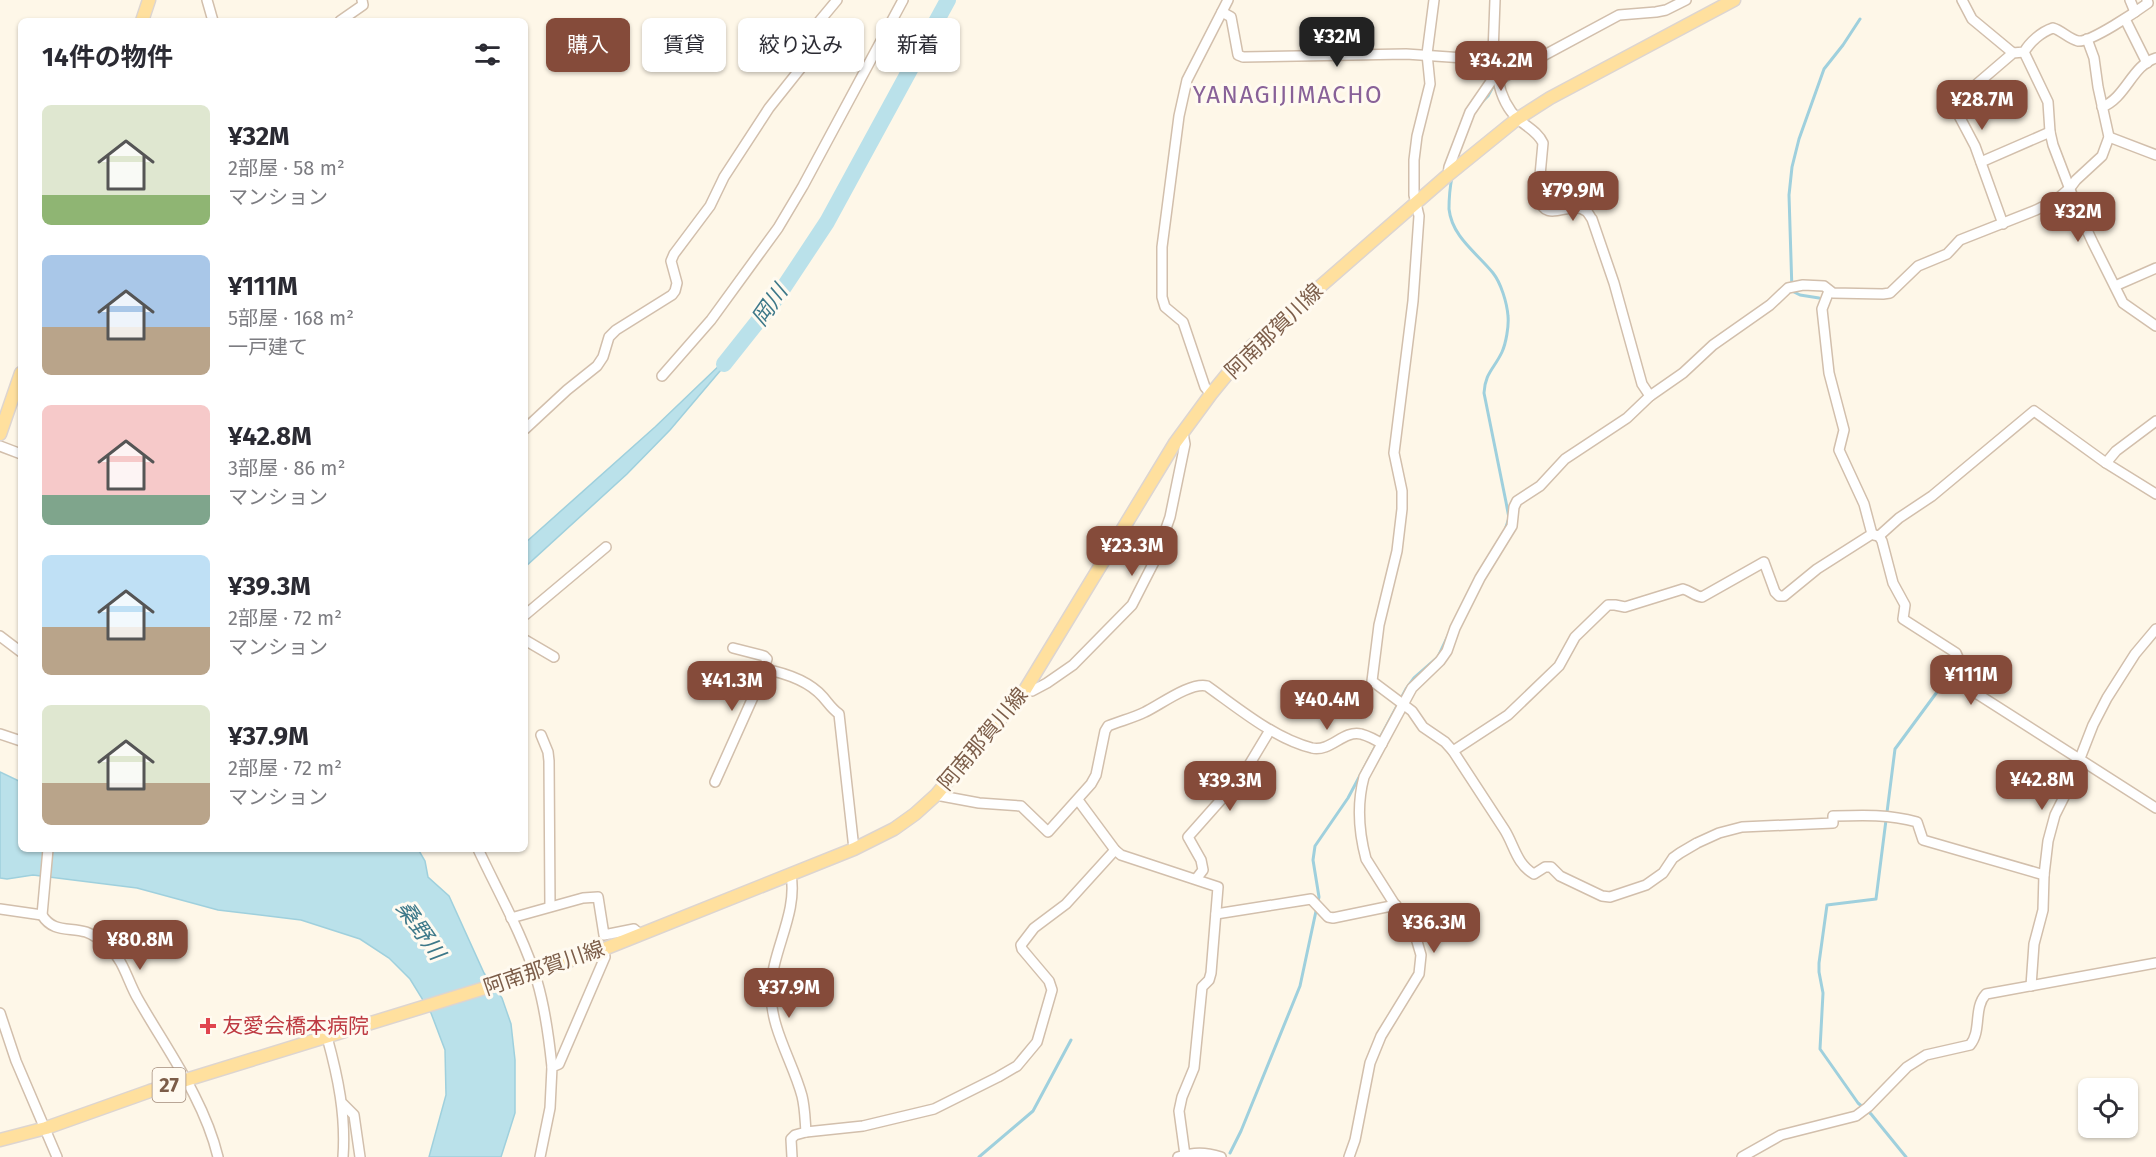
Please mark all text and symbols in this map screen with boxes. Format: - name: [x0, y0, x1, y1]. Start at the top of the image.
- pin: ¥32M: [1301, 17, 1373, 68]
- chip: 購入: [546, 18, 630, 72]
- chip: 賃貸: [642, 18, 726, 72]
- chip: 絞り込み: [738, 18, 864, 72]
- chip: 新着: [876, 18, 960, 72]
- text: ¥32M: [1313, 24, 1361, 48]
- icon: filters: [471, 38, 504, 71]
- pin: ¥34.2M: [1452, 41, 1550, 92]
- text: 14件の物件: [42, 42, 173, 73]
- text: ¥34.2M: [1469, 48, 1533, 72]
- pin: ¥28.7M: [1933, 80, 2031, 131]
- district label: YANAGIJIMACHO: [1193, 81, 1383, 109]
- text: ¥28.7M: [1951, 87, 2013, 111]
- text: ¥32M: [228, 121, 290, 152]
- icon: home: [90, 129, 162, 201]
- text: 2部屋 · 58 m²: [228, 156, 345, 180]
- pin: ¥79.9M: [1524, 171, 1622, 222]
- text: ¥79.9M: [1542, 178, 1604, 202]
- text: マンション: [228, 185, 328, 209]
- pin: ¥32M: [2042, 192, 2114, 243]
- text: ¥32M: [2054, 199, 2102, 223]
- text: ¥111M: [228, 271, 298, 302]
- water label: 岡川: [746, 278, 794, 331]
- street label: 阿南那賀川線: [1220, 278, 1328, 384]
- icon: home: [90, 279, 162, 351]
- text: 5部屋 · 168 m²: [228, 306, 354, 330]
- text: 一戸建て: [228, 335, 308, 359]
- text: ¥42.8M: [228, 421, 312, 452]
- icon: home: [90, 429, 162, 501]
- text: 3部屋 · 86 m²: [228, 456, 345, 480]
- text: マンション: [228, 485, 328, 509]
- pin: ¥23.3M: [1083, 526, 1181, 577]
- text: ¥23.3M: [1101, 533, 1163, 557]
- text: ¥39.3M: [228, 571, 311, 602]
- icon: home: [90, 579, 162, 651]
- text: 2部屋 · 72 m²: [228, 606, 342, 630]
- text: マンション: [228, 635, 328, 659]
- pin: ¥111M: [1929, 655, 2013, 706]
- pin: ¥41.3M: [683, 661, 781, 712]
- text: ¥111M: [1944, 662, 1998, 686]
- text: ¥41.3M: [701, 668, 763, 692]
- pin: ¥40.4M: [1278, 680, 1376, 731]
- street label: 阿南那賀川線: [933, 682, 1033, 796]
- text: ¥40.4M: [1294, 687, 1360, 711]
- text: ¥37.9M: [228, 721, 309, 752]
- icon: home: [90, 729, 162, 801]
- text: 2部屋 · 72 m²: [228, 756, 342, 780]
- pin: ¥42.8M: [1993, 760, 2091, 811]
- pin: ¥39.3M: [1181, 761, 1279, 812]
- text: ¥42.8M: [2010, 767, 2074, 791]
- text: ¥39.3M: [1198, 768, 1262, 792]
- text: マンション: [228, 785, 328, 809]
- water label: 桑野川: [391, 896, 452, 967]
- pin: ¥36.3M: [1385, 903, 1483, 954]
- text: ¥36.3M: [1402, 910, 1466, 934]
- pin: ¥80.8M: [91, 920, 189, 971]
- text: ¥80.8M: [107, 927, 173, 951]
- street label: 阿南那賀川線: [480, 935, 608, 1001]
- pin: ¥37.9M: [740, 968, 838, 1019]
- text: ¥37.9M: [758, 975, 820, 999]
- place label: 友愛会橋本病院: [222, 1013, 369, 1039]
- marker: 友愛会橋本病院: [199, 1017, 217, 1035]
- road number: 27: [152, 1068, 186, 1102]
- map controls: [2078, 1078, 2138, 1138]
- button: locate: [2078, 1078, 2138, 1138]

